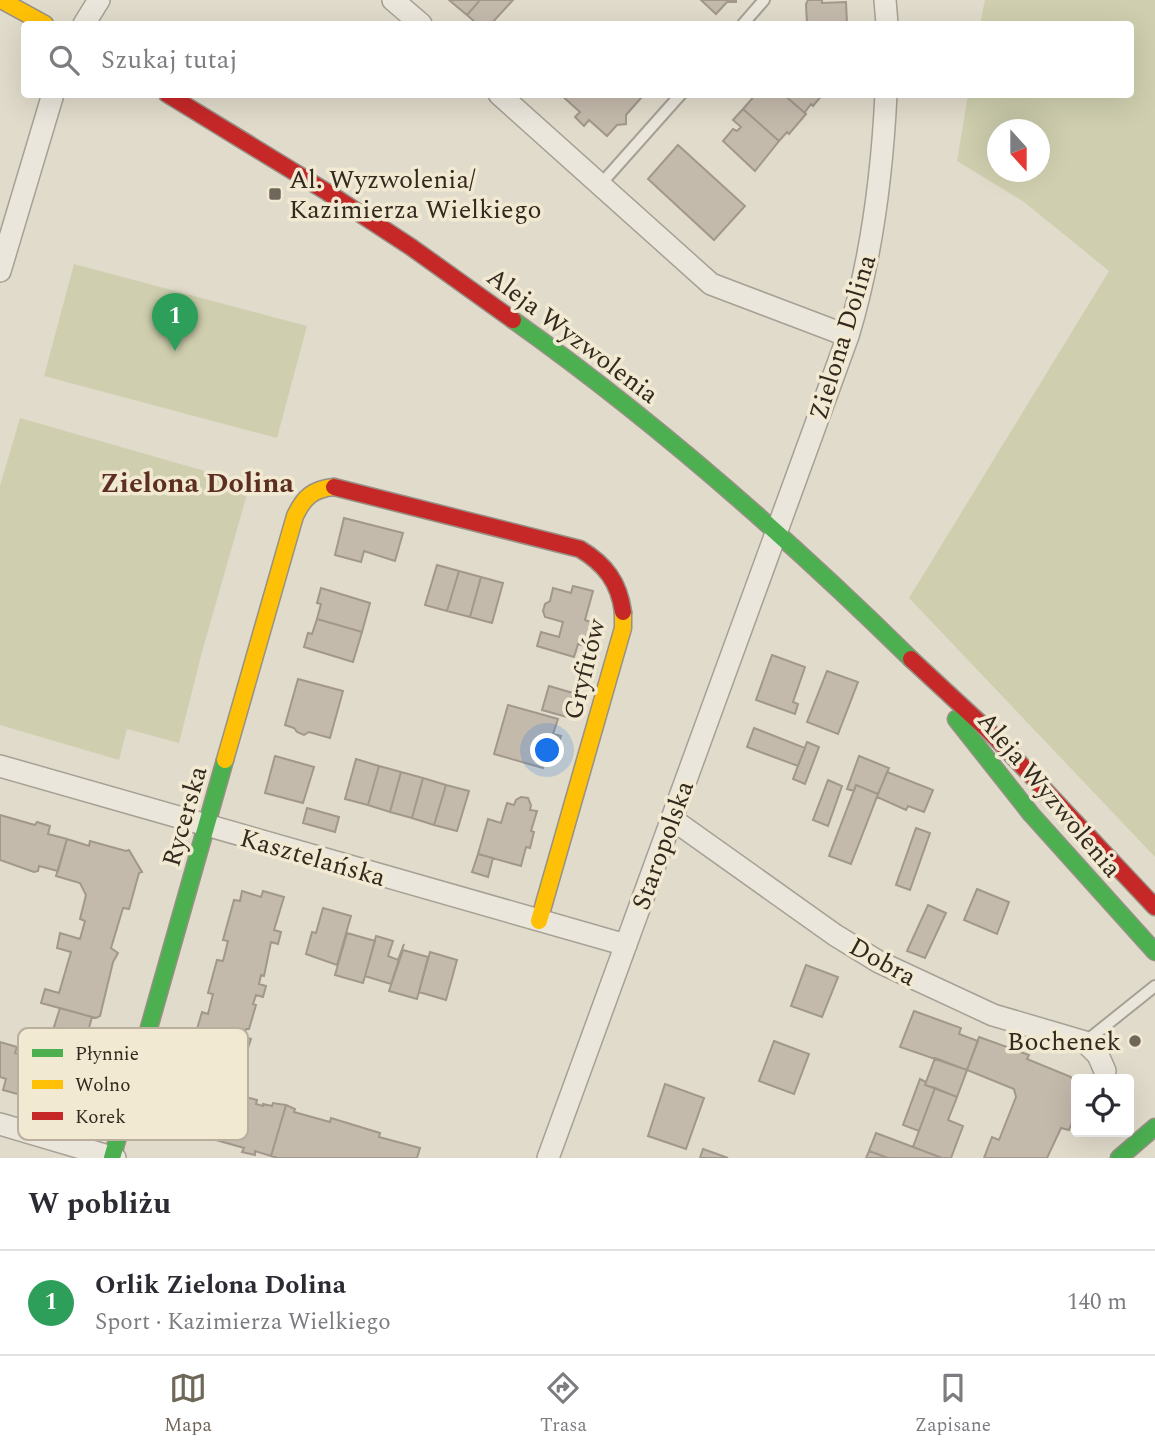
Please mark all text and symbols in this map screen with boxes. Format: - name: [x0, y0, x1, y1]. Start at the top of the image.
- search box: [21, 21, 1134, 98]
- text: Szukaj tutaj: [101, 40, 238, 80]
- icon: search: [45, 41, 83, 79]
- north arrow: [987, 119, 1050, 182]
- place label: Al. Wyzwolenia/ Kazimierza Wielkiego: [289, 160, 542, 230]
- marker: Al. Wyzwolenia/ Kazimierza Wielkiego: [267, 186, 283, 202]
- street label: Zielona Dolina: [799, 249, 887, 425]
- street label: Aleja Wyzwolenia: [478, 258, 667, 414]
- pin: 1: [152, 293, 198, 351]
- district label: Zielona Dolina: [100, 462, 295, 505]
- street label: Gryfitów: [553, 613, 617, 724]
- street label: Aleja Wyzwolenia: [967, 702, 1131, 887]
- your location: [530, 733, 564, 767]
- street label: Rycerska: [152, 761, 218, 871]
- street label: Staropolska: [621, 775, 705, 916]
- street label: Kasztelańska: [235, 818, 390, 898]
- street label: Dobra: [841, 927, 924, 997]
- place label: Bochenek: [1007, 1022, 1121, 1062]
- legend: [18, 1028, 248, 1140]
- marker: Bochenek: [1127, 1033, 1143, 1049]
- text: Płynnie: [75, 1040, 139, 1069]
- text: Wolno: [75, 1071, 130, 1100]
- map controls: [1071, 1074, 1134, 1137]
- button: locate: [1071, 1074, 1134, 1137]
- text: Korek: [75, 1103, 126, 1132]
- text: W pobliżu: [28, 1181, 171, 1227]
- text: Orlik Zielona Dolina: [95, 1265, 346, 1305]
- text: 1: [45, 1285, 57, 1320]
- text: 140 m: [1067, 1285, 1127, 1320]
- text: Sport · Kazimierza Wielkiego: [95, 1305, 391, 1340]
- tab: Mapa: [164, 1369, 212, 1440]
- tab: Trasa: [540, 1369, 587, 1440]
- tab: Zapisane: [915, 1369, 991, 1440]

